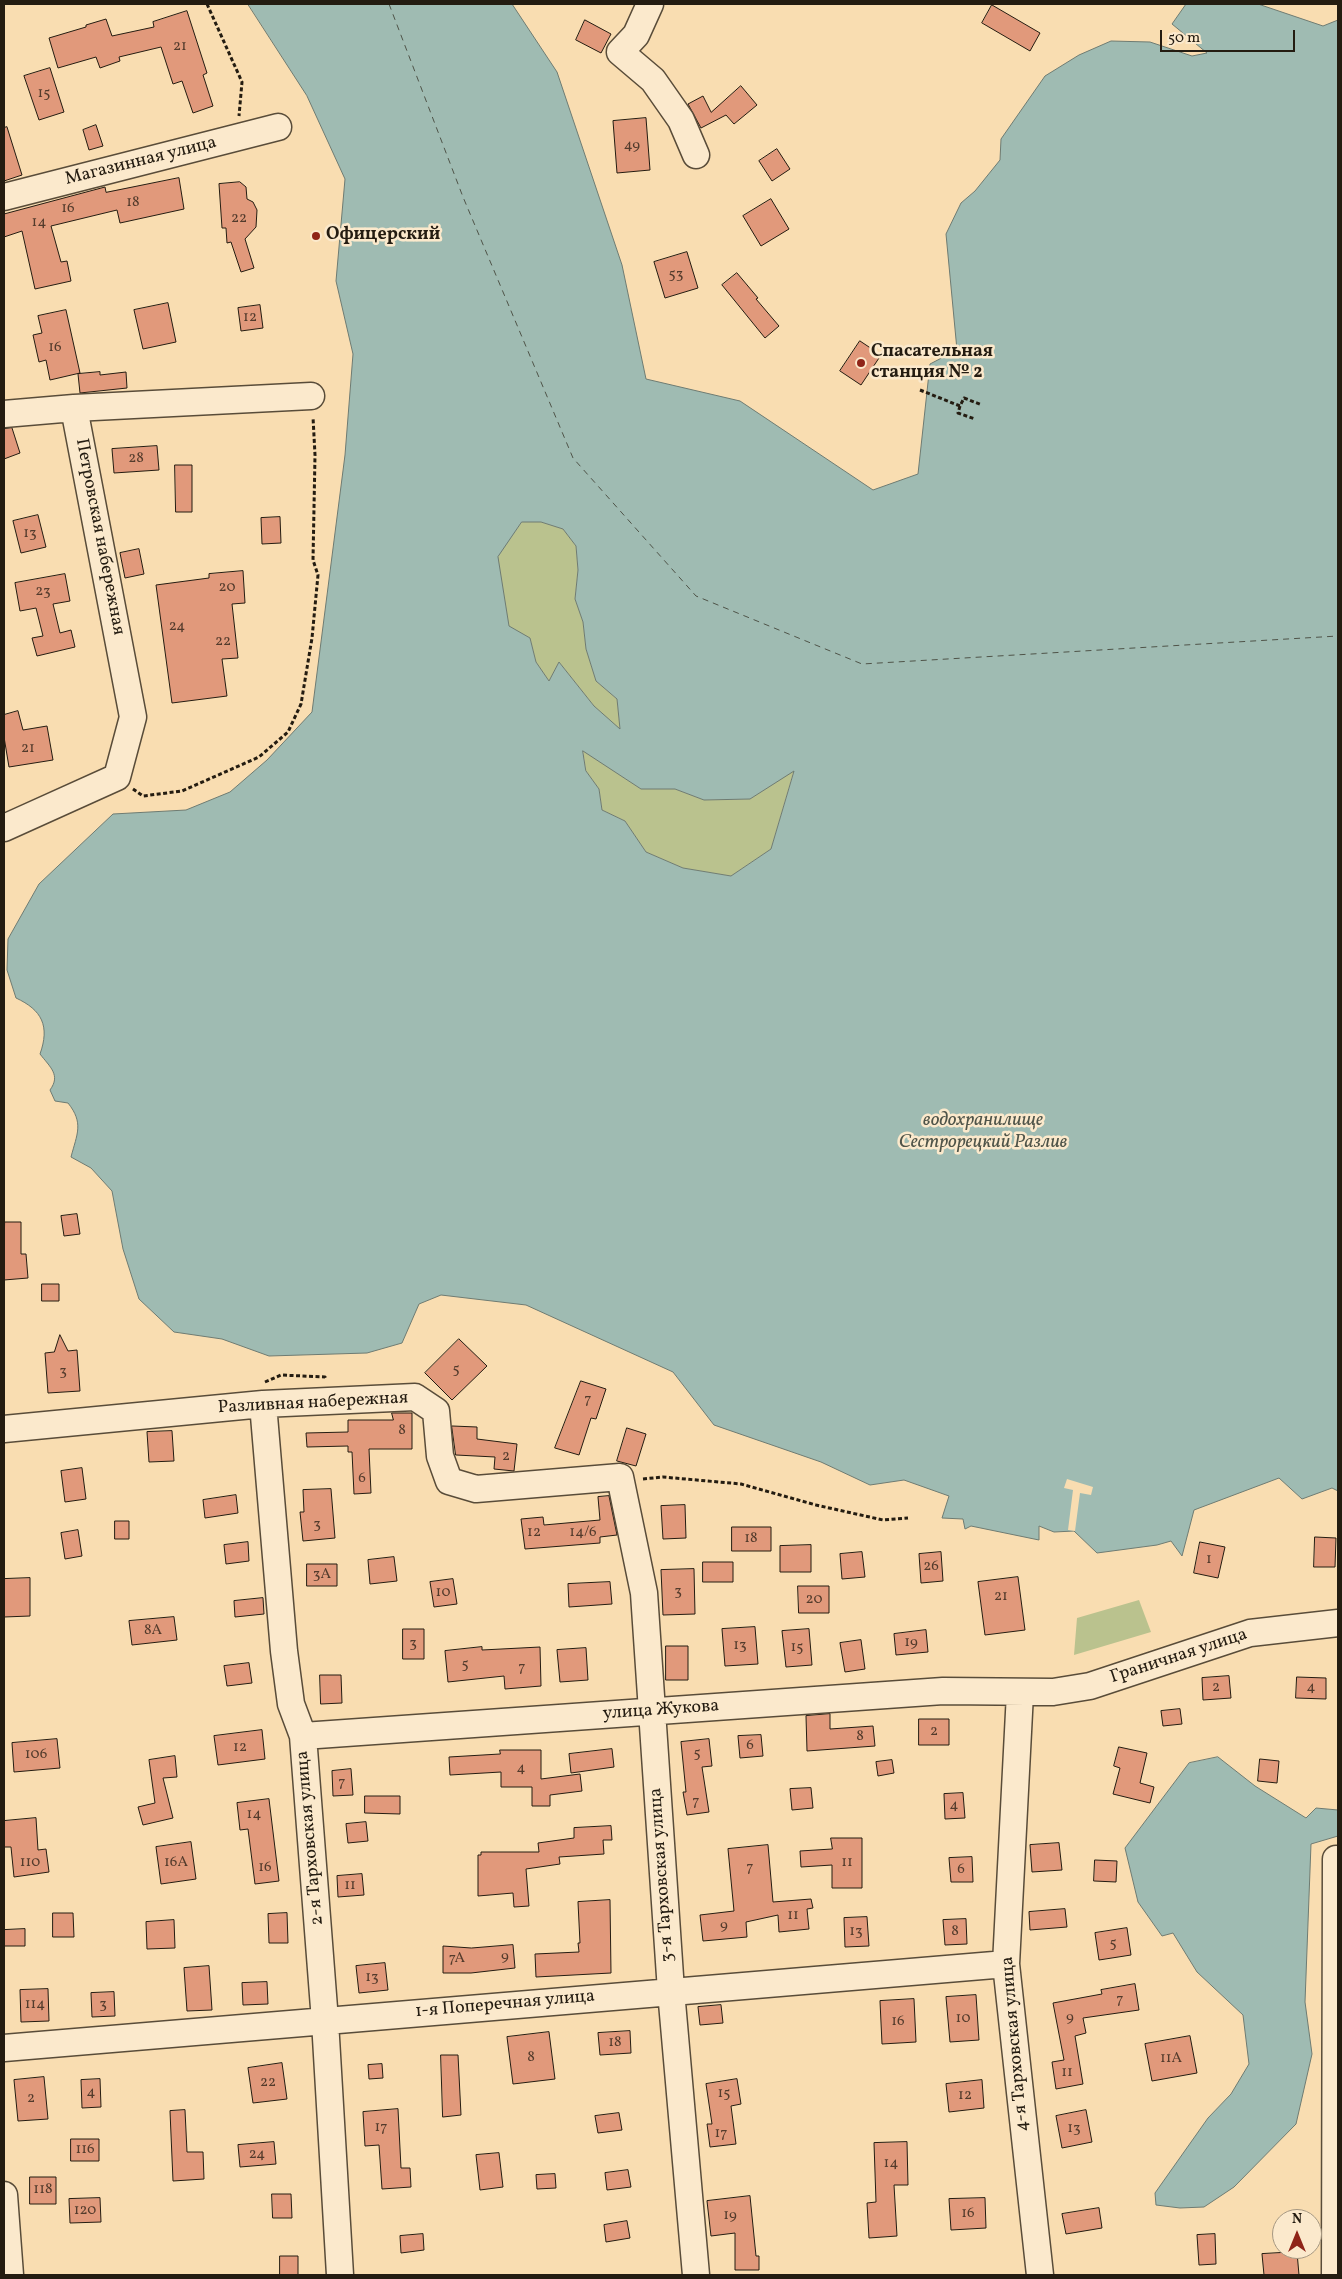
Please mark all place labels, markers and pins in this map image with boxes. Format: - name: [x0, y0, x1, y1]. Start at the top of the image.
- place label: Офицерский: [326, 225, 440, 247]
- marker: Офицерский: [310, 230, 322, 242]
- place label: Спасательная станция № 2: [871, 342, 993, 384]
- marker: Спасательная станция № 2: [855, 357, 867, 369]

